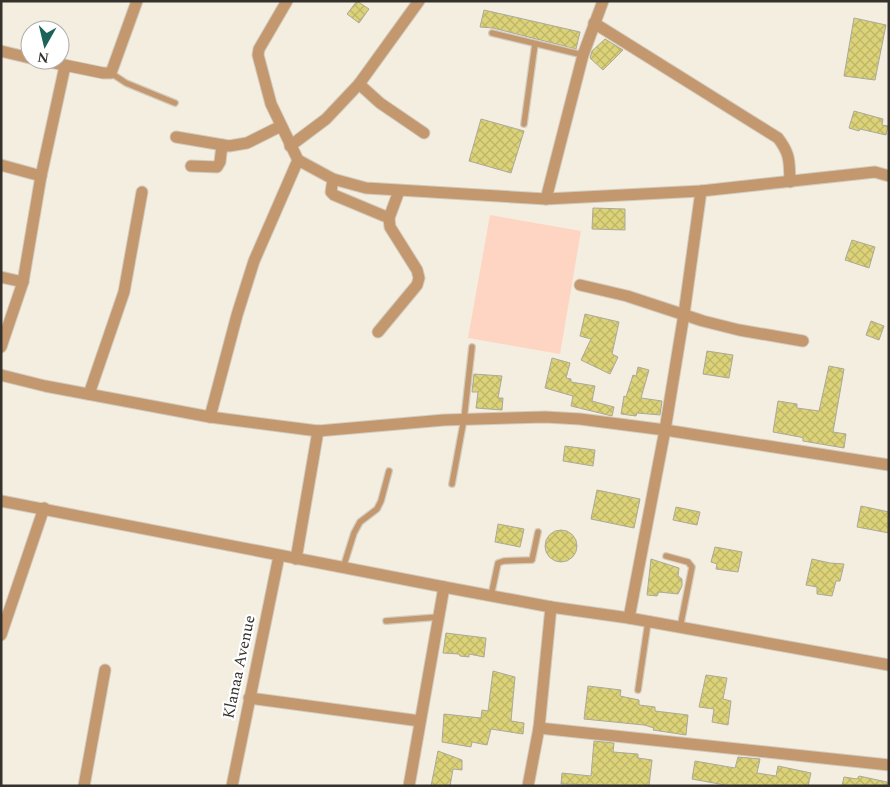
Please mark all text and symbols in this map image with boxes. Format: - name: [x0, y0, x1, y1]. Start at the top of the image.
- north arrow: [20, 20, 70, 70]
- text: N: [36, 46, 50, 69]
- street label: Klanaa Avenue: [216, 613, 262, 721]

